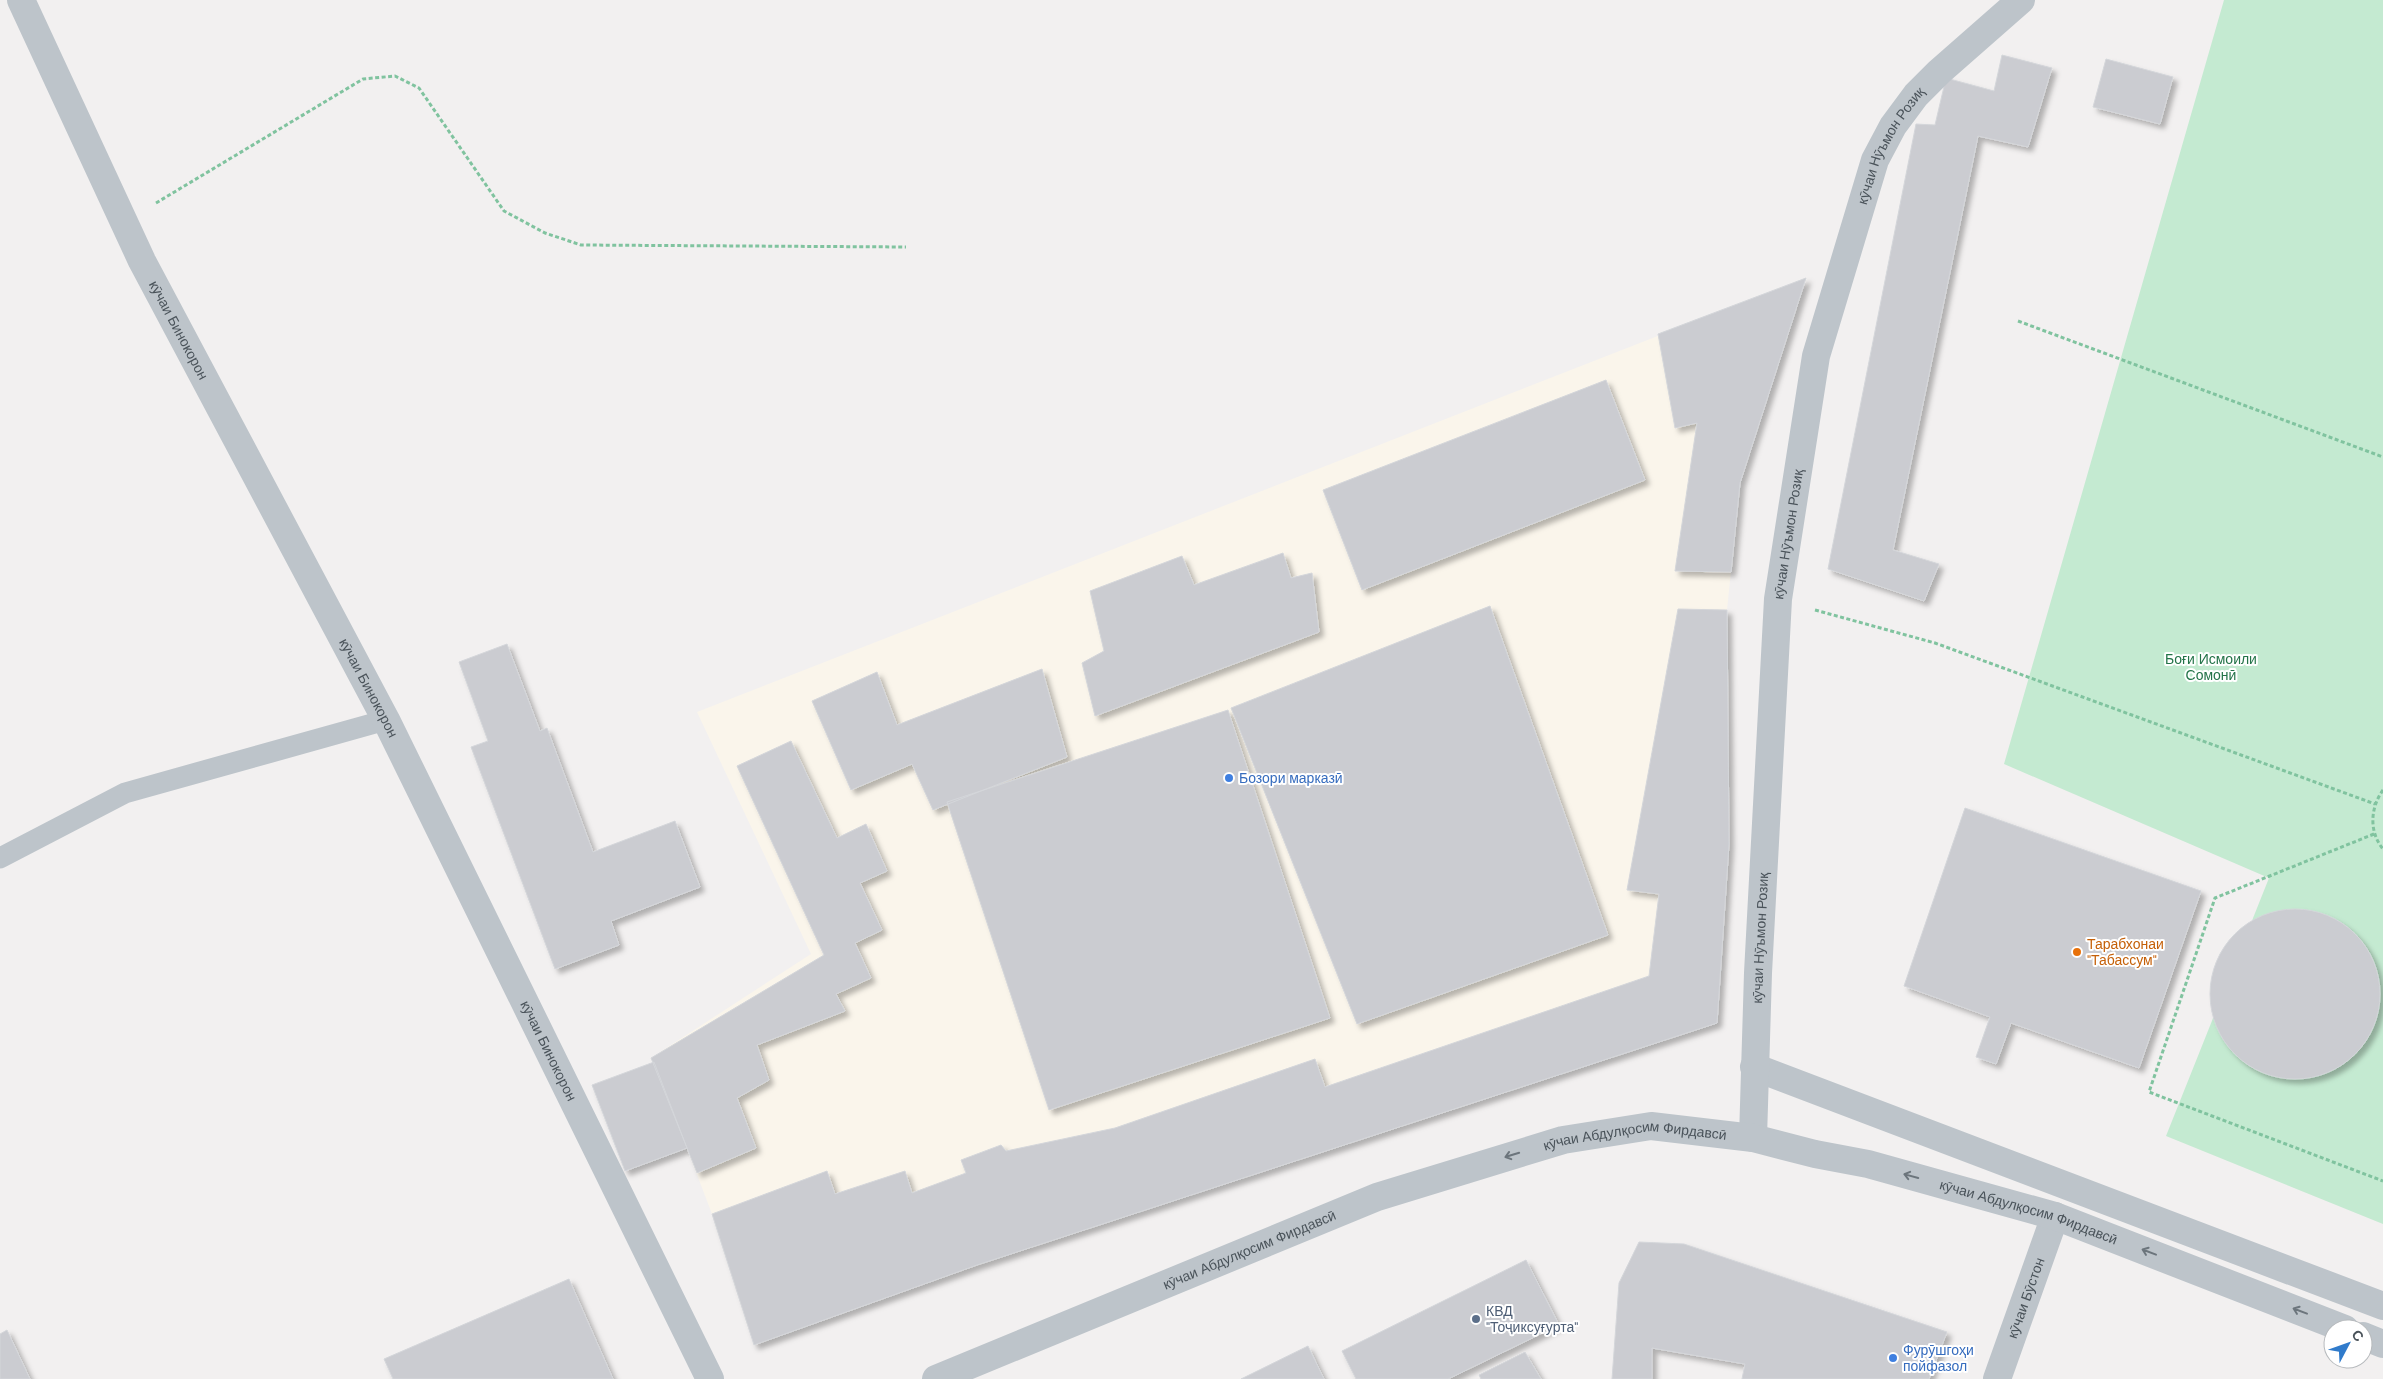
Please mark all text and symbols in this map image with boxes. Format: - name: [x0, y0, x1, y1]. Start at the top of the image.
- street label: кӯчаи Нӯъмон Розиқ: [1853, 82, 1929, 207]
- street label: кӯчаи Бинокорон: [145, 277, 212, 383]
- street label: кӯчаи Нӯъмон Розиқ: [1769, 467, 1807, 601]
- street label: кӯчаи Бинокорон: [335, 635, 402, 740]
- park label: Боғи Исмоили Сомонӣ: [2165, 650, 2257, 684]
- place label: Бозори марказӣ: [1239, 769, 1343, 787]
- marker: Бозори марказӣ: [1223, 772, 1235, 784]
- street label: кӯчаи Нӯъмон Розиқ: [1748, 871, 1772, 1004]
- place label: Тарабхонаи "Табассум": [2087, 935, 2164, 969]
- marker: Тарабхонаи "Табассум": [2071, 946, 2083, 958]
- street label: кӯчаи Бинокорон: [516, 997, 581, 1104]
- street label: кӯчаи Абдулқосим Фирдавсӣ: [1541, 1117, 1728, 1155]
- one-way arrow: [1504, 1151, 1520, 1161]
- one-way arrow: [1903, 1171, 1919, 1180]
- street label: кӯчаи Абдулқосим Фирдавсӣ: [1938, 1175, 2120, 1248]
- street label: кӯчаи Абдулқосим Фирдавсӣ: [1160, 1206, 1339, 1293]
- one-way arrow: [2142, 1247, 2157, 1256]
- street label: кӯчаи Бӯстон: [2003, 1255, 2049, 1341]
- place label: КВД "Тоҷиксуғурта": [1486, 1302, 1578, 1336]
- one-way arrow: [2293, 1306, 2308, 1315]
- marker: КВД "Тоҷиксуғурта": [1470, 1313, 1482, 1325]
- north arrow: [2323, 1319, 2373, 1369]
- text: С: [2348, 1326, 2368, 1345]
- place label: Фурӯшгоҳи пойфазол: [1903, 1341, 1974, 1375]
- marker: Фурӯшгоҳи пойфазол: [1887, 1352, 1899, 1364]

